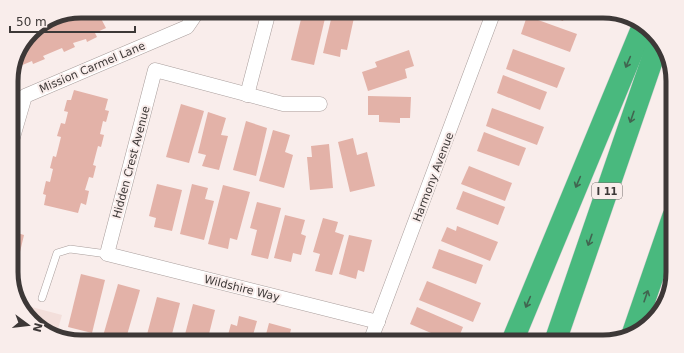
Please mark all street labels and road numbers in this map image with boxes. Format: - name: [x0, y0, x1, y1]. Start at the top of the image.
- street label: Mission Carmel Lane: [37, 39, 147, 96]
- street label: Hidden Crest Avenue: [110, 104, 153, 220]
- street label: Harmony Avenue: [410, 130, 457, 224]
- road number: I 11: [592, 183, 622, 199]
- street label: Wildshire Way: [203, 273, 281, 304]

